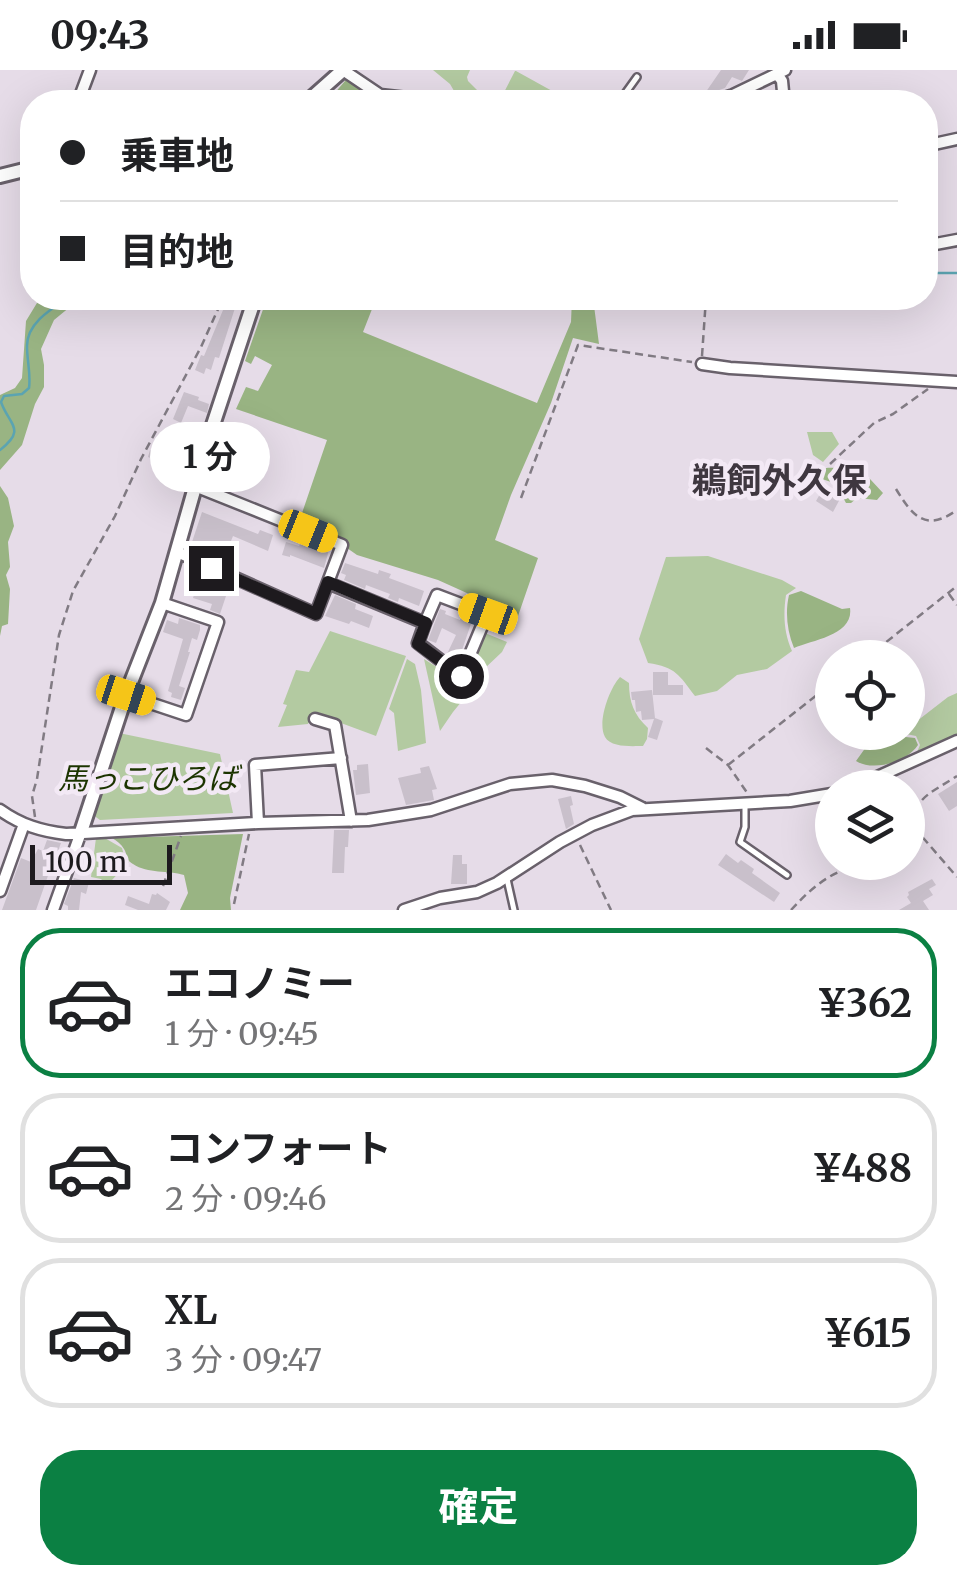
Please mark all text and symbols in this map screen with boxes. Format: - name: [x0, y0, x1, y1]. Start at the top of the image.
- text: 09:43: [50, 12, 150, 59]
- text: 乗車地: [120, 132, 234, 179]
- text: 目的地: [120, 228, 234, 275]
- callout: 1 分: [151, 423, 271, 493]
- text: 1 分: [183, 437, 237, 477]
- district label: 鵜飼外久保: [691, 459, 867, 503]
- car: [275, 506, 341, 556]
- route end: [189, 546, 234, 591]
- car: [455, 590, 521, 638]
- map controls: [815, 640, 925, 880]
- button: locate: [815, 640, 925, 750]
- route start: [439, 654, 484, 699]
- car: [93, 671, 159, 719]
- park label: 馬っこひろば: [58, 759, 243, 797]
- button: layers: [815, 770, 925, 880]
- scale bar: [30, 840, 172, 884]
- text: 100 m: [45, 844, 127, 880]
- icon: car: [45, 958, 135, 1048]
- text: エコノミー: [165, 960, 355, 1007]
- text: ¥362: [817, 980, 912, 1027]
- text: 1 分 · 09:45: [165, 1014, 319, 1054]
- icon: car: [45, 1123, 135, 1213]
- text: コンフォート: [165, 1125, 392, 1172]
- text: ¥488: [812, 1145, 912, 1192]
- text: 2 分 · 09:46: [165, 1179, 327, 1219]
- text: XL: [165, 1287, 217, 1334]
- icon: car: [45, 1288, 135, 1378]
- text: ¥615: [823, 1310, 912, 1357]
- text: 3 分 · 09:47: [165, 1340, 322, 1380]
- button: 確定: [40, 1450, 917, 1565]

